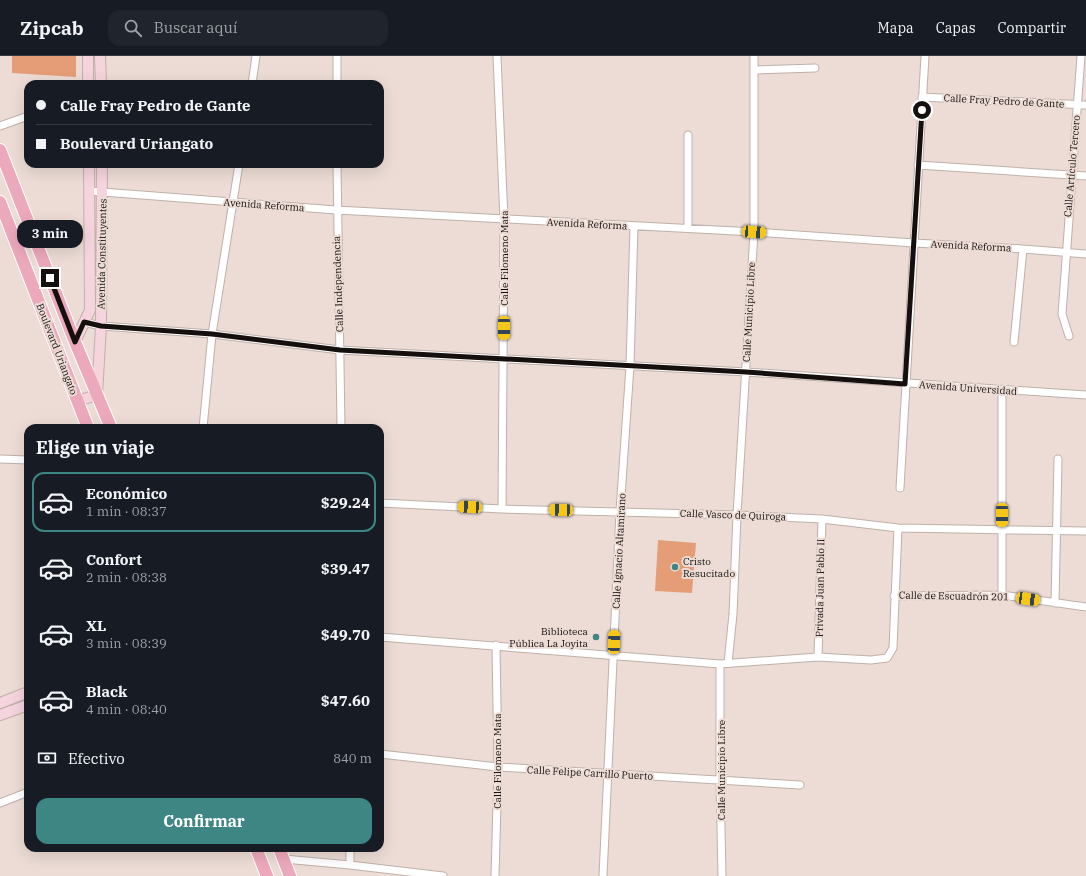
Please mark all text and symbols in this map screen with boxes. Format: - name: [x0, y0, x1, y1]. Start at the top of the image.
- search box: [108, 10, 388, 46]
- text: Zipcab: [20, 16, 84, 40]
- icon: search: [122, 17, 144, 39]
- text: Buscar aquí: [154, 18, 237, 37]
- text: Mapa: [878, 19, 914, 37]
- text: Capas: [936, 19, 976, 37]
- text: Compartir: [998, 19, 1066, 37]
- street label: Calle Fray Pedro de Gante: [943, 91, 1065, 111]
- text: Calle Fray Pedro de Gante: [60, 96, 251, 115]
- route start: [913, 101, 931, 119]
- street label: Calle Artículo Tercero: [1061, 114, 1083, 218]
- text: Boulevard Uriangato: [60, 134, 213, 153]
- street label: Avenida Reforma: [223, 196, 305, 214]
- street label: Avenida Constituyentes: [95, 198, 109, 310]
- street label: Calle Filomeno Mata: [498, 210, 511, 306]
- street label: Avenida Reforma: [546, 215, 628, 233]
- callout: 3 min: [17, 220, 83, 248]
- text: 3 min: [32, 225, 68, 242]
- car: [742, 225, 766, 239]
- street label: Calle Independencia: [330, 235, 346, 332]
- street label: Avenida Reforma: [930, 237, 1012, 255]
- street label: Calle Municipio Libre: [740, 262, 758, 362]
- route end: [41, 269, 59, 287]
- street label: Boulevard Uriangato: [34, 301, 81, 397]
- car: [498, 316, 510, 340]
- street label: Avenida Universidad: [919, 378, 1017, 398]
- text: Elige un viaje: [36, 436, 154, 459]
- icon: car: [38, 484, 74, 520]
- text: Económico: [86, 484, 167, 503]
- street label: Calle Ignacio Altamirano: [609, 492, 629, 609]
- text: $29.24: [321, 493, 370, 512]
- car: [458, 500, 482, 514]
- text: 1 min · 08:37: [86, 503, 167, 520]
- car: [996, 503, 1008, 527]
- car: [549, 504, 573, 516]
- street label: Calle Vasco de Quiroga: [680, 507, 787, 523]
- street label: Privada Juan Pablo II: [813, 539, 827, 637]
- icon: car: [38, 550, 74, 586]
- text: Confort: [86, 550, 142, 569]
- place label: Cristo Resucitado: [683, 555, 735, 580]
- text: $39.47: [321, 559, 370, 578]
- marker: Cristo Resucitado: [670, 562, 680, 572]
- text: 2 min · 08:38: [86, 569, 167, 586]
- street label: Calle de Escuadrón 201: [899, 589, 1009, 603]
- car: [1015, 591, 1041, 607]
- icon: car: [38, 616, 74, 652]
- text: XL: [86, 616, 106, 635]
- text: $49.70: [321, 625, 370, 644]
- place label: Biblioteca Pública La Joyita: [509, 625, 589, 650]
- car: [608, 630, 620, 654]
- marker: Biblioteca Pública La Joyita: [591, 632, 601, 642]
- text: 3 min · 08:39: [86, 635, 167, 652]
- icon: car: [38, 682, 74, 718]
- text: Black: [86, 682, 127, 701]
- text: $47.60: [321, 691, 370, 710]
- text: 4 min · 08:40: [86, 701, 167, 718]
- street label: Calle Filomeno Mata: [491, 713, 504, 809]
- street label: Calle Municipio Libre: [715, 720, 728, 820]
- icon: cash: [36, 747, 58, 769]
- text: Efectivo: [68, 749, 125, 768]
- text: 840 m: [333, 750, 372, 767]
- street label: Calle Felipe Carrillo Puerto: [527, 763, 654, 783]
- button: Confirmar: [36, 798, 372, 844]

